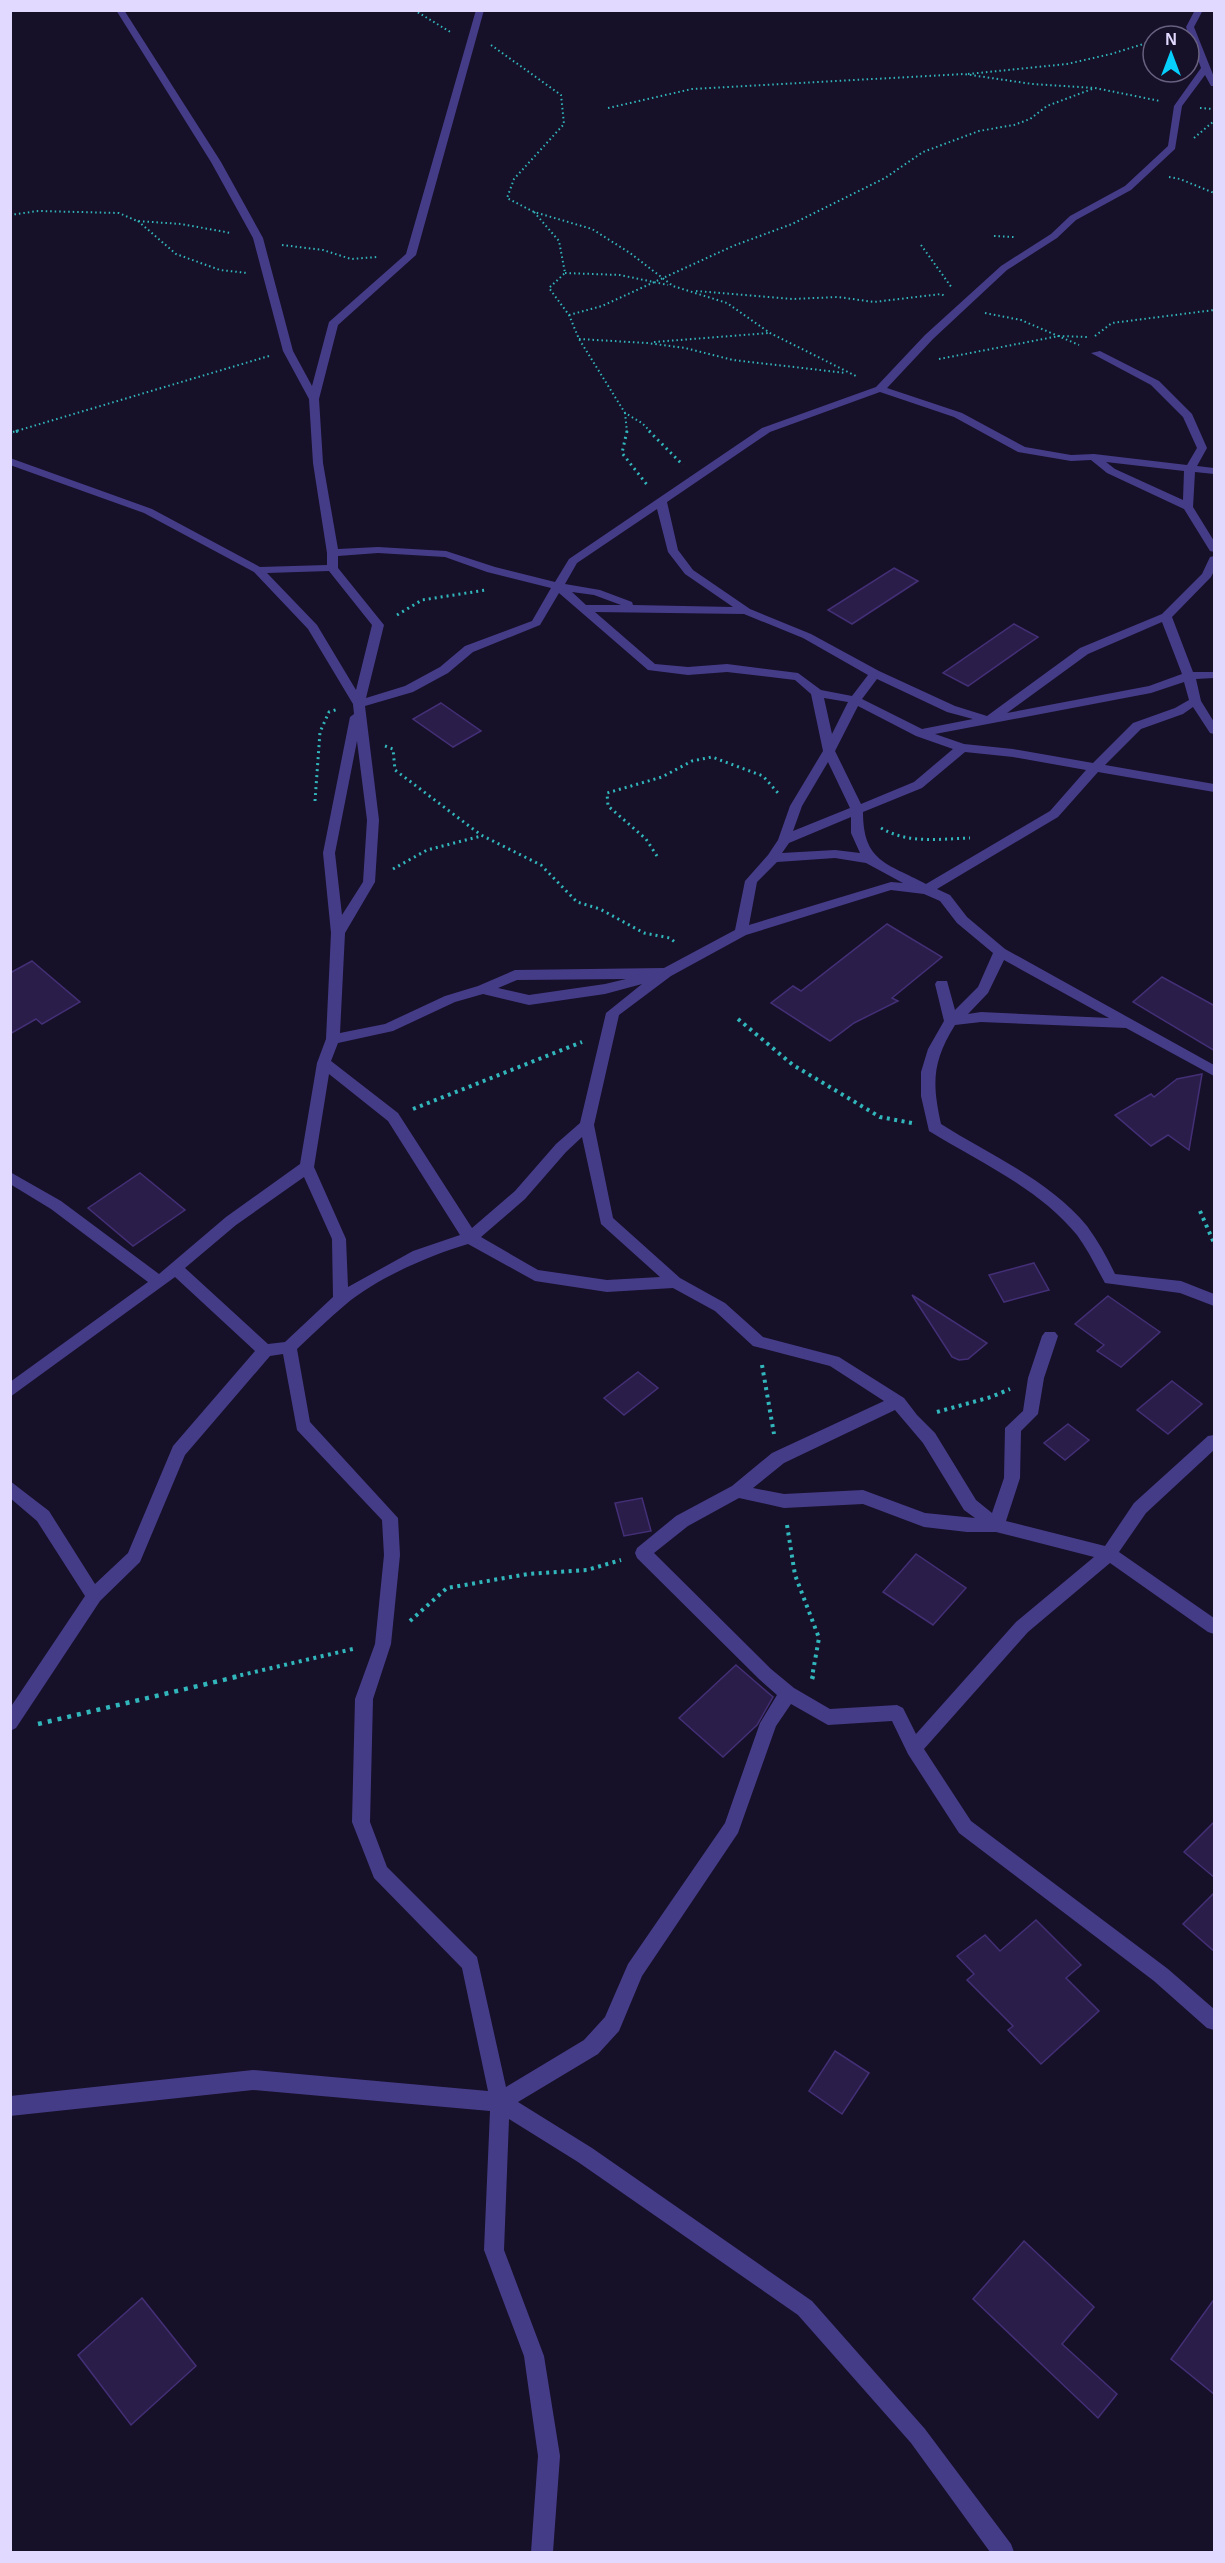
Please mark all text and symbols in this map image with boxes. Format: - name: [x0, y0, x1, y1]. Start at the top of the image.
- north arrow: [1141, 24, 1201, 84]
- text: N: [1165, 31, 1177, 48]

